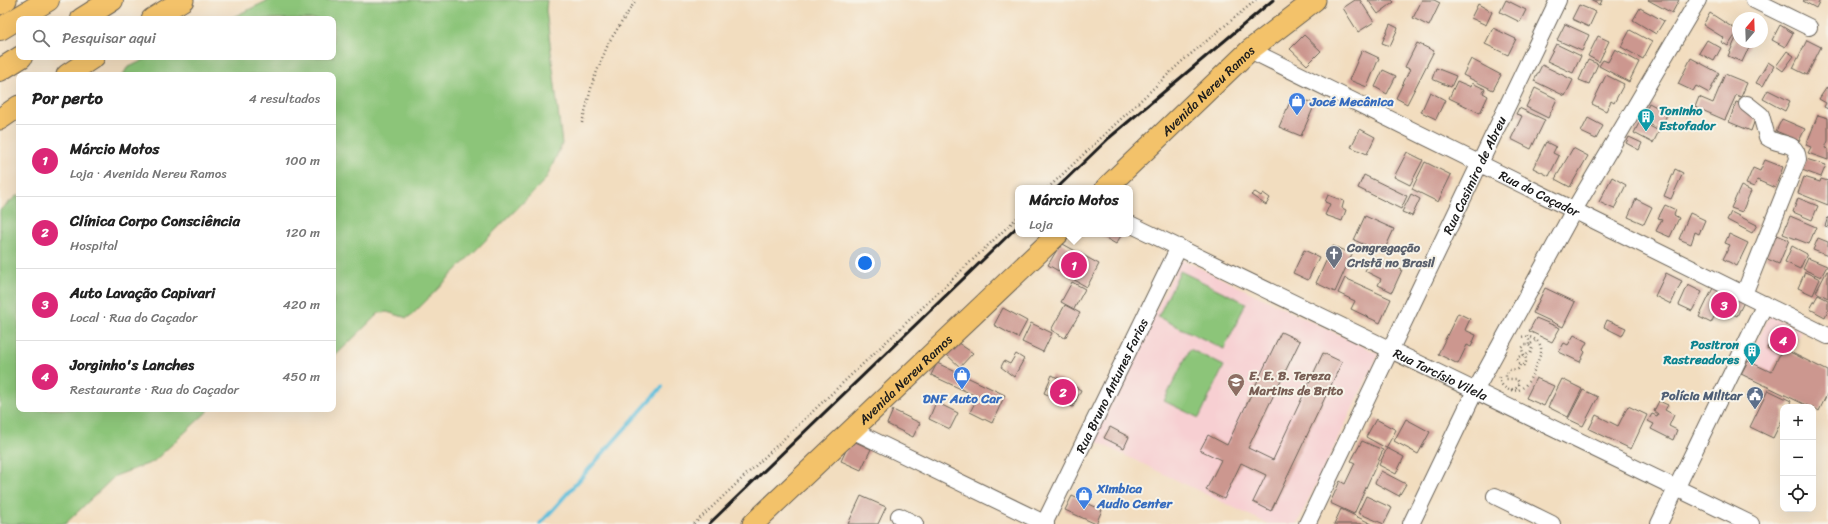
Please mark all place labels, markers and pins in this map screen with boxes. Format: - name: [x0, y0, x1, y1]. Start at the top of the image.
- place label: Jocé Mecânica: [1309, 90, 1394, 113]
- shop icon: Jocé Mecânica: [1287, 91, 1307, 116]
- place label: Toninho Estofador: [1659, 99, 1717, 137]
- building icon: Toninho Estofador: [1636, 107, 1656, 132]
- place label: Congregação Cristã no Brasil: [1346, 236, 1436, 274]
- church icon: Congregação Cristã no Brasil: [1324, 244, 1344, 269]
- pin: 1: [1061, 250, 1087, 280]
- pin: 3: [1711, 290, 1737, 320]
- pin: 4: [1770, 325, 1796, 355]
- place label: Positron Rastreadores: [1663, 333, 1740, 371]
- building icon: Positron Rastreadores: [1742, 341, 1762, 366]
- place label: E. E. B. Tereza Martins de Brito: [1248, 364, 1343, 402]
- shop icon: DNF Auto Car: [952, 365, 972, 390]
- school or university icon: E. E. B. Tereza Martins de Brito: [1226, 372, 1246, 397]
- pin: 2: [1050, 377, 1076, 407]
- place label: Polícia Militar: [1661, 384, 1744, 407]
- public building icon: Polícia Militar: [1745, 385, 1765, 410]
- place label: DNF Auto Car: [923, 387, 1003, 410]
- place label: Ximbica Audio Center: [1096, 477, 1173, 515]
- shop icon: Ximbica Audio Center: [1074, 485, 1094, 510]

